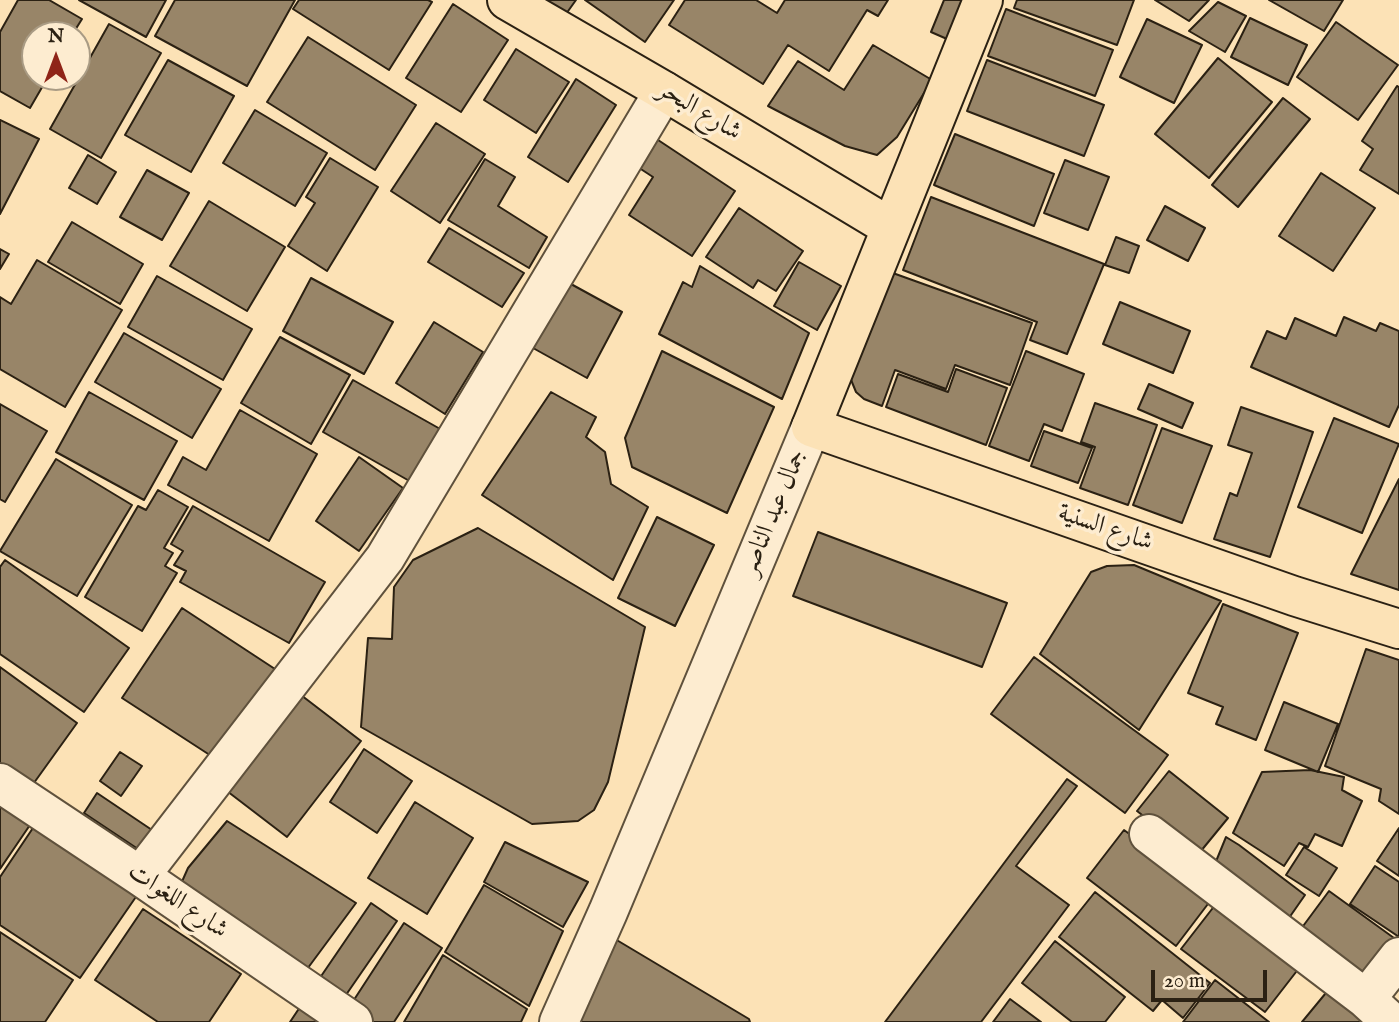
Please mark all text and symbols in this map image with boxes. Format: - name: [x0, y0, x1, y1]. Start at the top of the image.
- north arrow: [21, 21, 91, 91]
- text: N: [48, 25, 64, 49]
- street label: شارع البحر: [651, 75, 747, 149]
- street label: جمال عبد الناصر: [735, 445, 815, 581]
- street label: شارع السنية: [1053, 498, 1157, 560]
- street label: شارع اللغوات: [121, 857, 233, 947]
- scale bar: [1154, 956, 1270, 1000]
- text: 20 m: [1164, 968, 1205, 995]

